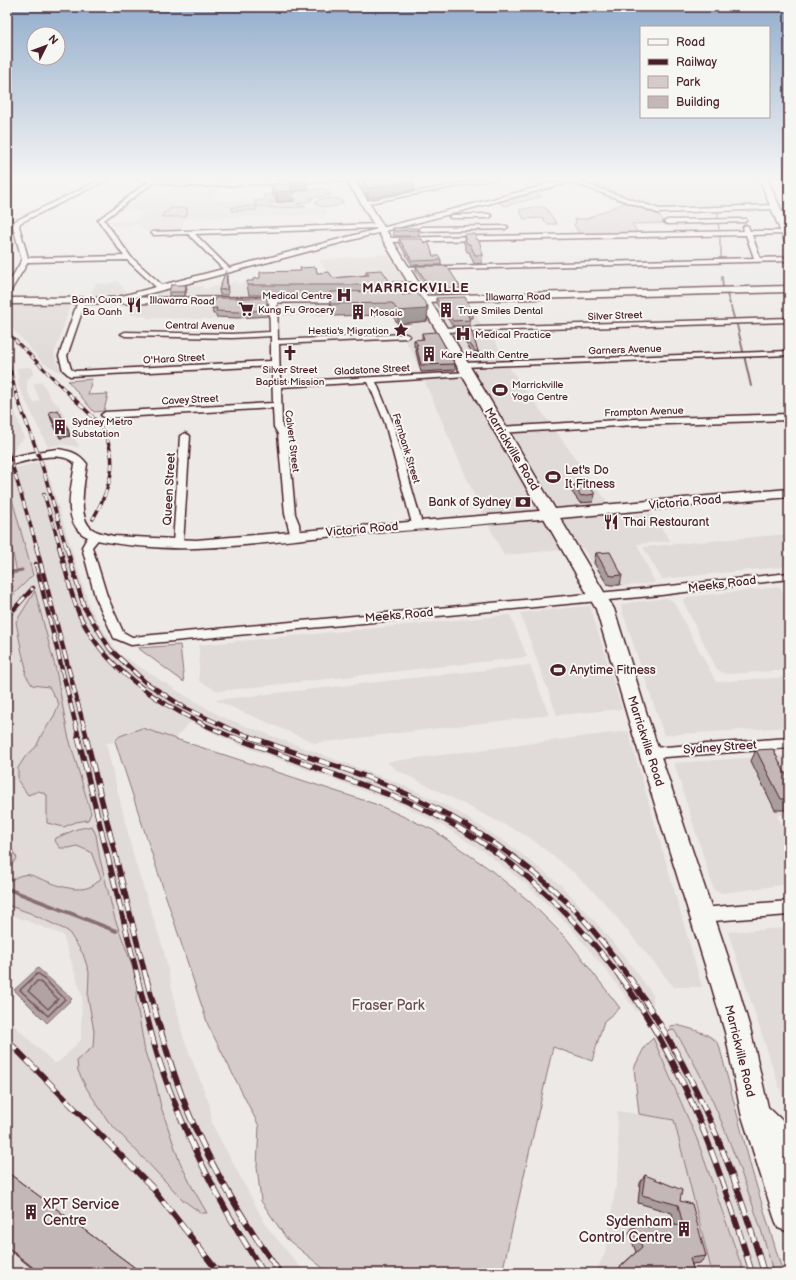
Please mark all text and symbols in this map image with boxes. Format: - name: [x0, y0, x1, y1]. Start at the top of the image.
- north arrow: [26, 26, 66, 66]
- legend: [640, 26, 770, 118]
- text: N: [45, 32, 61, 47]
- text: Road: [676, 35, 705, 50]
- text: Railway: [676, 55, 718, 70]
- text: Park: [676, 75, 700, 90]
- text: Building: [676, 95, 720, 110]
- district label: MARRICKVILLE: [362, 280, 470, 296]
- hospital icon: Medical Centre: [335, 286, 353, 304]
- place label: Medical Centre: [262, 290, 332, 302]
- street label: Illawarra Road: [485, 290, 551, 304]
- place label: Banh Cuon Ba Oanh: [72, 294, 122, 318]
- street label: Illawarra Road: [149, 294, 215, 308]
- restaurant icon: Banh Cuon Ba Oanh: [125, 296, 143, 314]
- supermarket icon: Kung Fu Grocery: [237, 300, 255, 318]
- building icon: True Smiles Dental: [437, 301, 455, 319]
- building icon: Mosaic: [349, 303, 367, 321]
- place label: Kung Fu Grocery: [258, 304, 335, 316]
- place label: True Smiles Dental: [458, 305, 543, 317]
- place label: Mosaic: [370, 307, 403, 319]
- street label: Silver Street: [587, 309, 643, 323]
- street label: Central Avenue: [165, 319, 235, 333]
- place icon: Hestia's Migration: [392, 321, 410, 339]
- place label: Hestia's Migration: [308, 325, 389, 337]
- hospital icon: Medical Practice: [454, 325, 472, 343]
- place label: Medical Practice: [475, 329, 551, 341]
- street label: Garners Avenue: [588, 343, 662, 357]
- church icon: Silver Street Baptist Mission: [281, 344, 299, 362]
- building icon: Kare Health Centre: [420, 345, 438, 363]
- place label: Kare Health Centre: [441, 349, 529, 361]
- street label: O'Hara Street: [143, 351, 205, 367]
- street label: Gladstone Street: [334, 362, 410, 378]
- place label: Silver Street Baptist Mission: [256, 364, 325, 388]
- place label: Marrickville Yoga Centre: [511, 379, 568, 403]
- sports icon: Marrickville Yoga Centre: [491, 381, 509, 399]
- street label: Cavey Street: [161, 393, 219, 407]
- street label: Marrickville Road: [481, 405, 542, 494]
- street label: Frampton Avenue: [604, 405, 684, 419]
- street label: Calvert Street: [282, 409, 302, 473]
- street label: Fernbank Street: [390, 412, 422, 485]
- place label: Sydney Metro Substation: [72, 416, 133, 440]
- building icon: Sydney Metro Substation: [51, 418, 69, 436]
- street label: Queen Street: [160, 452, 179, 526]
- place label: Let's Do It Fitness: [565, 463, 615, 492]
- sports icon: Let's Do It Fitness: [544, 468, 562, 486]
- street label: Victoria Road: [648, 492, 722, 513]
- bank icon: Bank of Sydney: [514, 493, 532, 511]
- place label: Bank of Sydney: [428, 495, 512, 510]
- restaurant icon: Thai Restaurant: [602, 513, 620, 531]
- place label: Thai Restaurant: [623, 515, 709, 530]
- street label: Victoria Road: [325, 519, 399, 540]
- street label: Meeks Road: [687, 573, 757, 596]
- street label: Meeks Road: [364, 605, 434, 626]
- sports icon: Anytime Fitness: [549, 661, 567, 679]
- place label: Anytime Fitness: [570, 663, 656, 678]
- street label: Marrickville Road: [624, 694, 667, 788]
- street label: Sydney Street: [683, 737, 758, 758]
- park label: Fraser Park: [351, 997, 425, 1014]
- street label: Marrickville Road: [721, 1004, 758, 1099]
- place label: XPT Service Centre: [42, 1196, 119, 1229]
- building icon: XPT Service Centre: [22, 1203, 40, 1221]
- place label: Sydenham Control Centre: [579, 1213, 672, 1246]
- building icon: Sydenham Control Centre: [675, 1220, 693, 1238]

